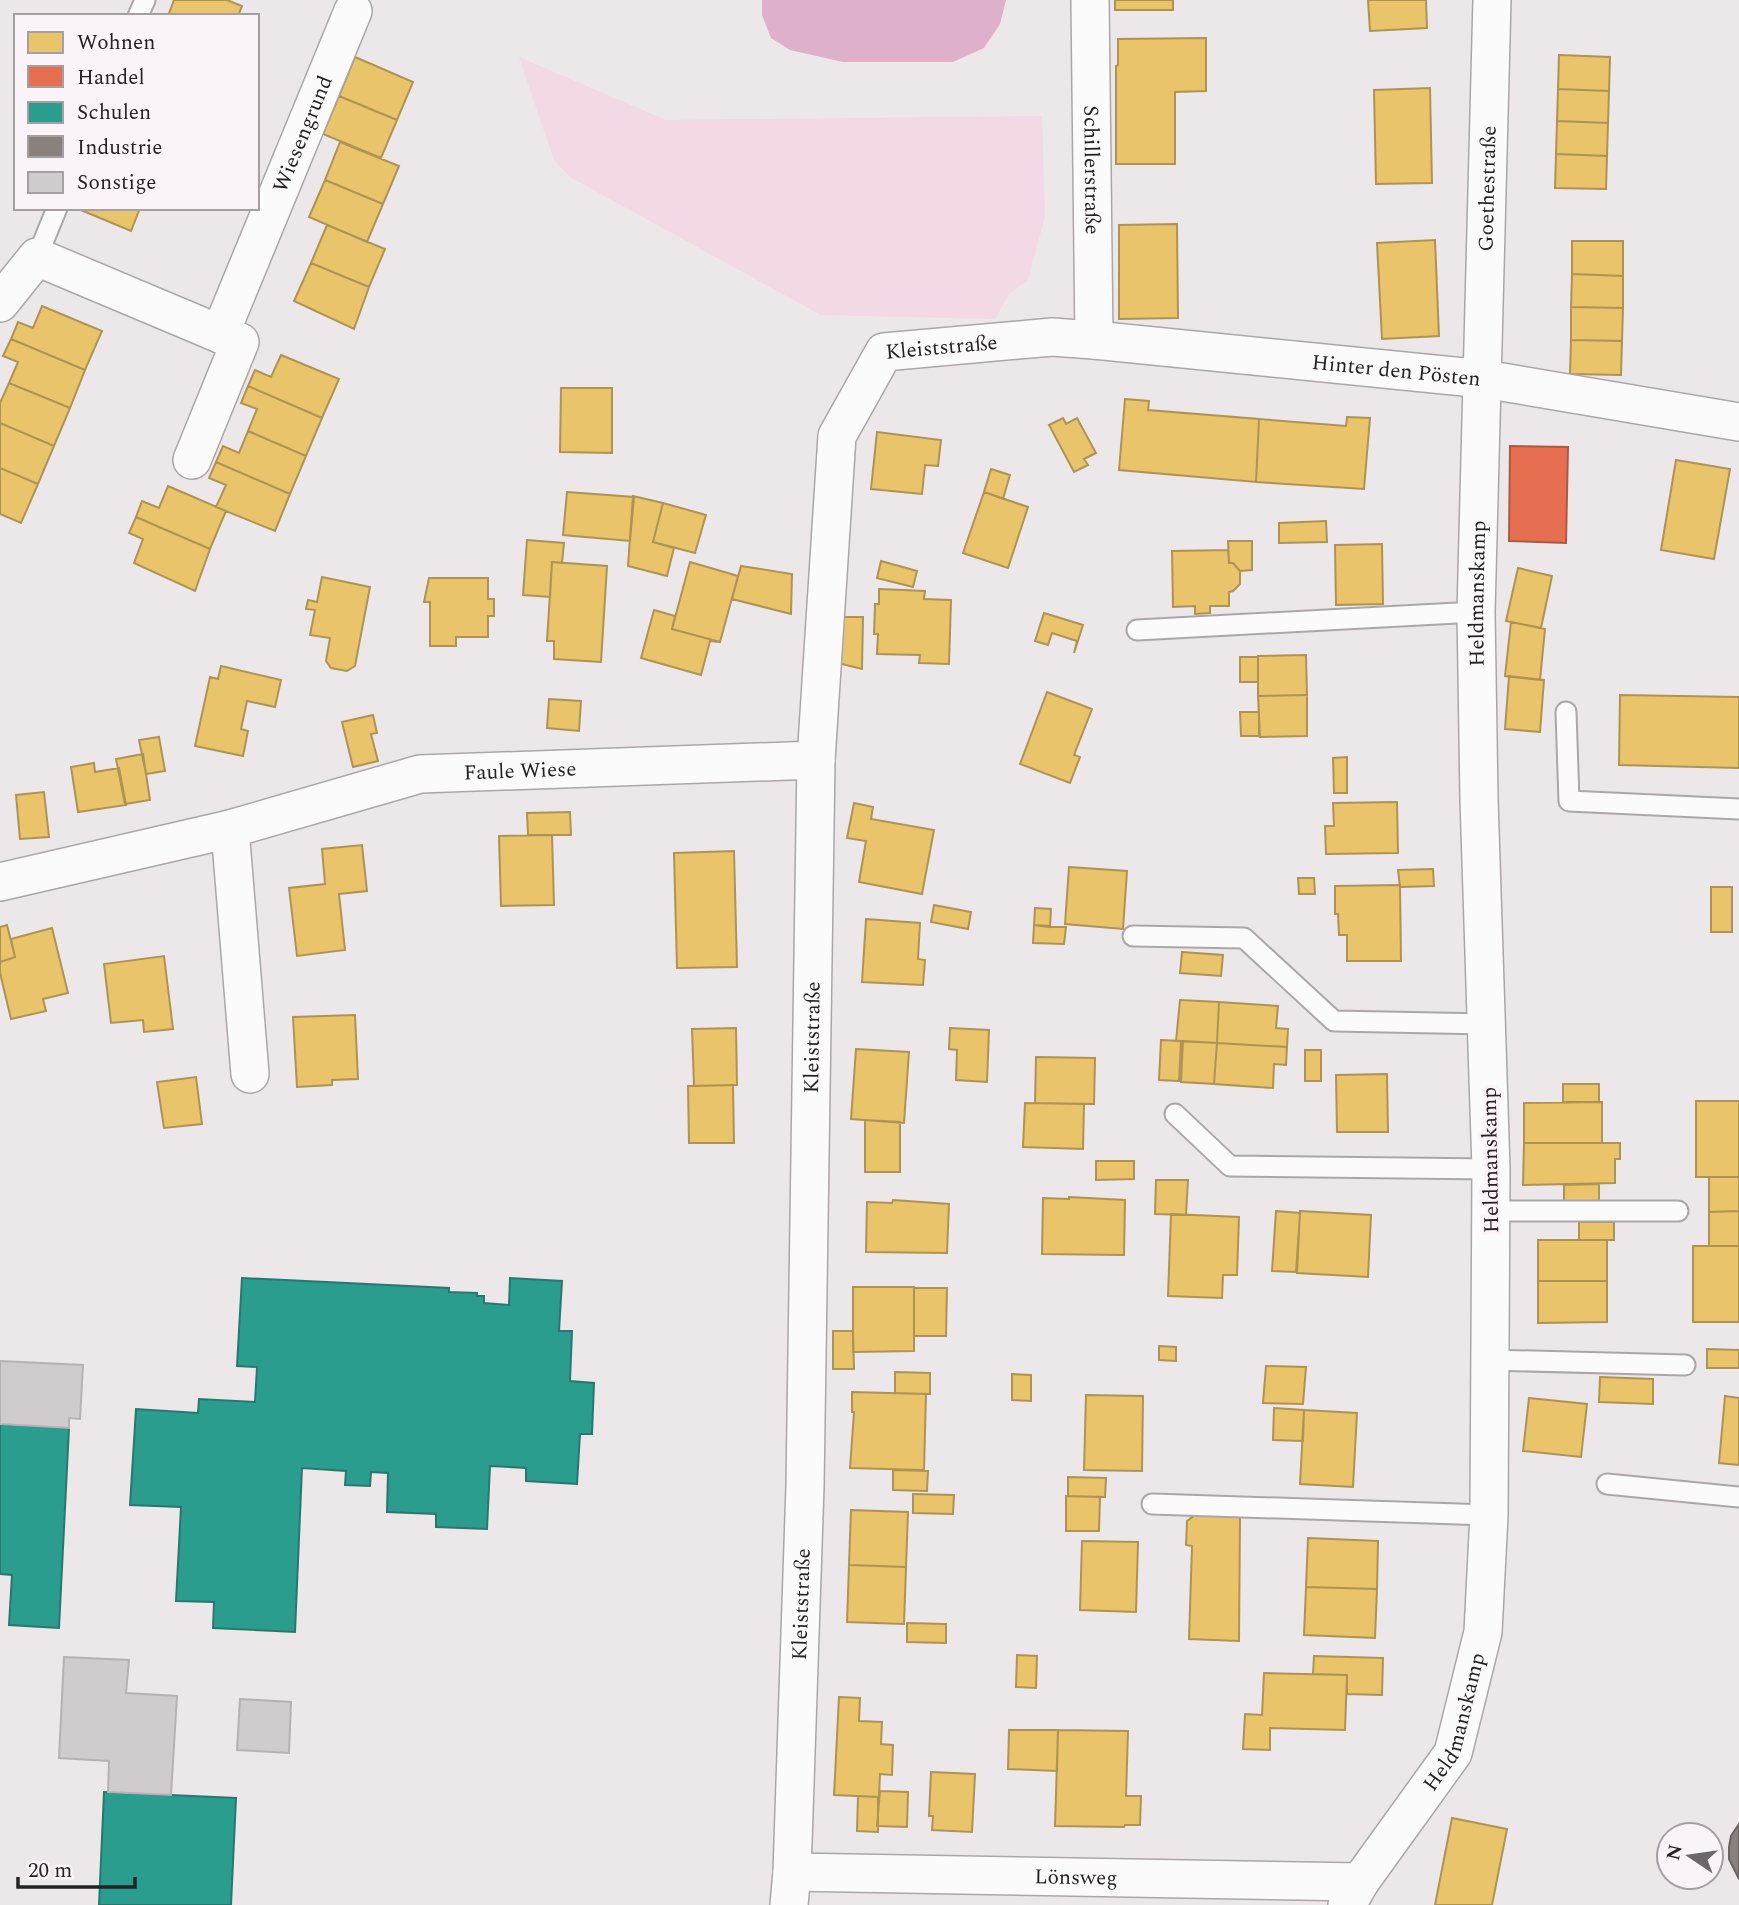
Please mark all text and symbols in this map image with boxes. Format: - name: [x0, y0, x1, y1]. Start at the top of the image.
- legend: [14, 14, 259, 210]
- text: Wohnen: [77, 27, 155, 59]
- text: Handel: [77, 62, 145, 94]
- street label: Wiesengrund: [265, 71, 342, 198]
- text: Schulen: [77, 97, 151, 129]
- street label: Schillerstraße: [1074, 105, 1108, 235]
- street label: Goethestraße: [1470, 125, 1506, 252]
- text: Industrie: [77, 132, 163, 164]
- text: Sonstige: [77, 167, 156, 199]
- street label: Kleiststraße: [884, 327, 999, 369]
- street label: Hinter den Pösten: [1310, 347, 1482, 396]
- street label: Heldmanskamp: [1461, 520, 1495, 667]
- street label: Faule Wiese: [463, 753, 577, 789]
- street label: Kleiststraße: [796, 981, 830, 1094]
- street label: Heldmanskamp: [1474, 1087, 1508, 1233]
- street label: Kleiststraße: [784, 1548, 820, 1661]
- street label: Heldmanskamp: [1415, 1650, 1494, 1798]
- north arrow: [1655, 1821, 1725, 1891]
- text: N: [1659, 1842, 1691, 1863]
- scale bar: [18, 1846, 135, 1890]
- text: 20 m: [28, 1855, 72, 1887]
- street label: Lönsweg: [1034, 1861, 1118, 1895]

